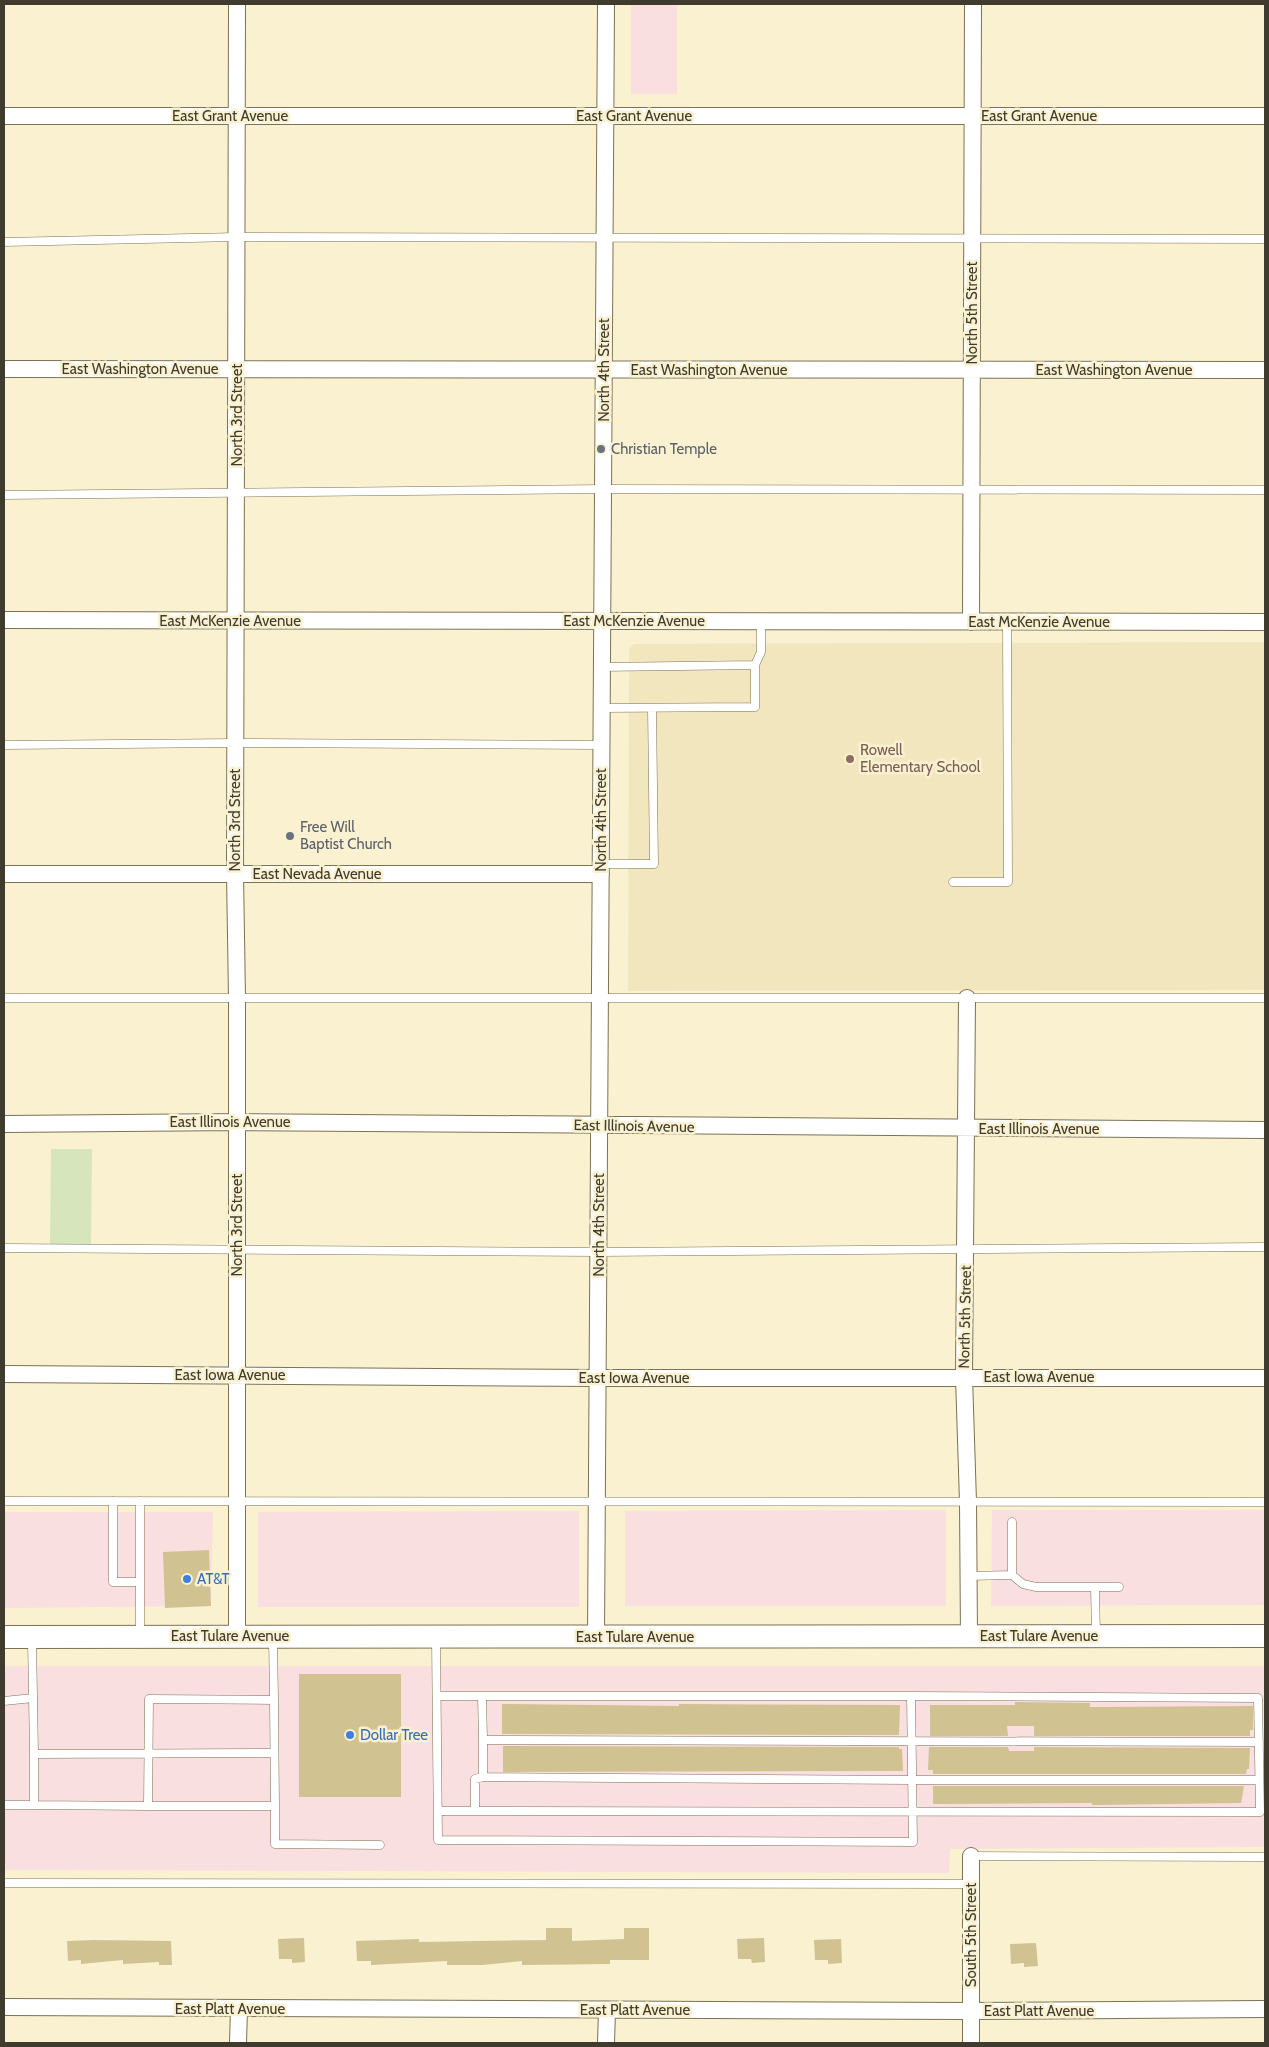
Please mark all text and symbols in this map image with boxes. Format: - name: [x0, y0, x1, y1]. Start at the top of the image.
- street label: East Grant Avenue: [172, 107, 288, 125]
- street label: East Grant Avenue: [576, 107, 692, 125]
- street label: East Grant Avenue: [981, 107, 1097, 125]
- street label: North 5th Street: [963, 261, 981, 365]
- street label: North 4th Street: [595, 318, 613, 422]
- street label: East Washington Avenue: [62, 360, 219, 378]
- street label: East Washington Avenue: [631, 361, 788, 379]
- street label: East Washington Avenue: [1036, 361, 1193, 379]
- street label: North 3rd Street: [228, 364, 246, 466]
- place label: Christian Temple: [611, 440, 717, 458]
- marker: Christian Temple: [595, 443, 607, 455]
- street label: East McKenzie Avenue: [159, 612, 301, 630]
- street label: East McKenzie Avenue: [563, 612, 705, 630]
- street label: East McKenzie Avenue: [968, 613, 1110, 631]
- place label: Rowell Elementary School: [860, 741, 981, 776]
- marker: Rowell Elementary School: [844, 753, 856, 765]
- street label: North 4th Street: [592, 768, 610, 872]
- street label: North 3rd Street: [226, 769, 244, 871]
- place label: Free Will Baptist Church: [300, 818, 392, 853]
- marker: Free Will Baptist Church: [284, 830, 296, 842]
- street label: East Nevada Avenue: [252, 865, 382, 883]
- street label: East Illinois Avenue: [169, 1113, 291, 1131]
- street label: East Illinois Avenue: [573, 1116, 695, 1136]
- street label: East Illinois Avenue: [978, 1120, 1100, 1138]
- street label: North 4th Street: [590, 1173, 608, 1277]
- street label: North 3rd Street: [228, 1174, 246, 1276]
- street label: North 5th Street: [955, 1265, 975, 1369]
- street label: East Iowa Avenue: [175, 1366, 286, 1384]
- street label: East Iowa Avenue: [984, 1368, 1095, 1386]
- street label: East Iowa Avenue: [579, 1369, 690, 1387]
- place label: AT&T: [197, 1570, 230, 1588]
- marker: AT&T: [181, 1573, 193, 1585]
- street label: East Tulare Avenue: [171, 1627, 290, 1645]
- street label: East Tulare Avenue: [980, 1627, 1099, 1645]
- street label: East Tulare Avenue: [576, 1628, 695, 1646]
- place label: Dollar Tree: [360, 1726, 428, 1744]
- marker: Dollar Tree: [344, 1729, 356, 1741]
- street label: South 5th Street: [962, 1883, 980, 1987]
- street label: East Platt Avenue: [175, 2000, 285, 2018]
- street label: East Platt Avenue: [580, 2001, 690, 2019]
- street label: East Platt Avenue: [984, 2002, 1094, 2020]

